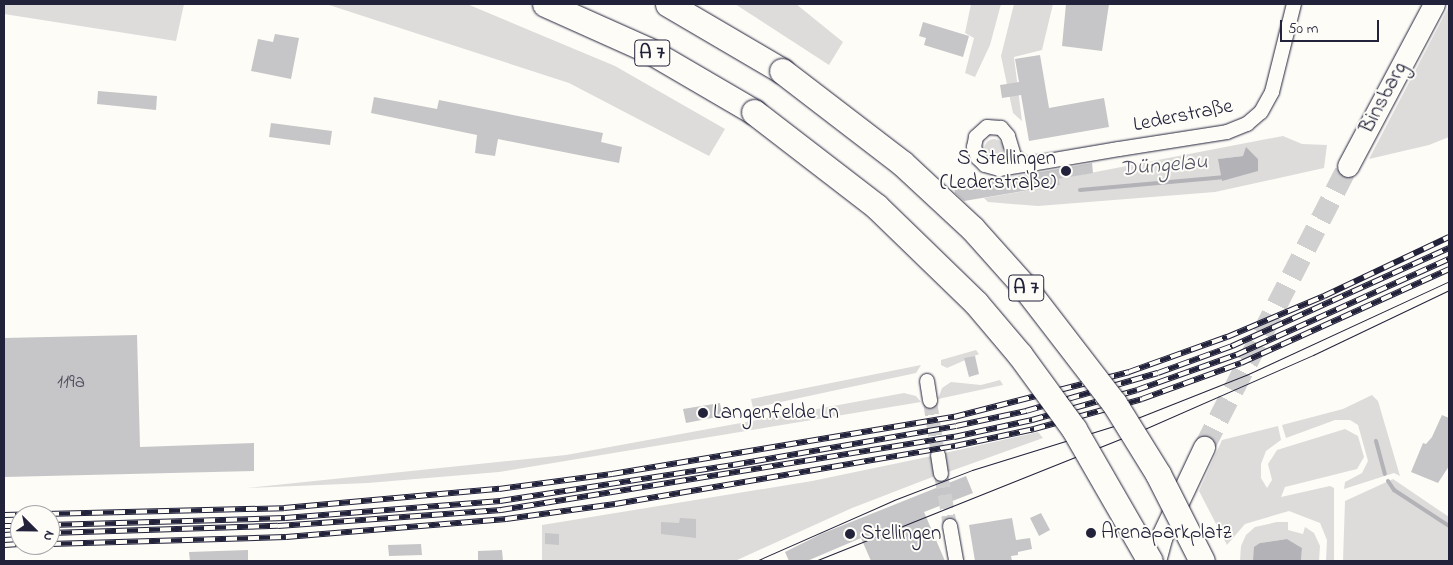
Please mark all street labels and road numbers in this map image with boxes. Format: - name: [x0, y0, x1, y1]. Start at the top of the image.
- road number: A 7: [633, 36, 671, 70]
- street label: Binsbarg: [1355, 58, 1413, 138]
- street label: Lederstraße: [1131, 94, 1235, 138]
- road number: A 7: [1007, 270, 1045, 306]

